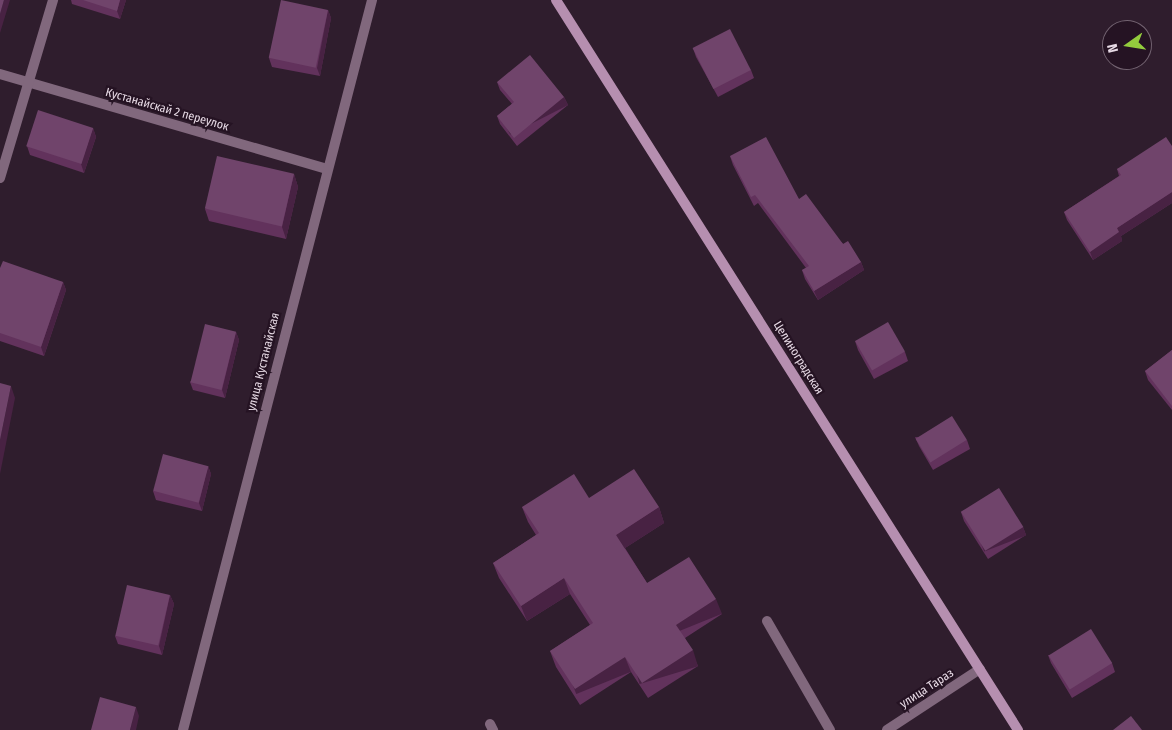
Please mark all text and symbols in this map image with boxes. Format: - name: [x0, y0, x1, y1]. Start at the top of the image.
- north arrow: [1102, 20, 1152, 70]
- text: N: [1104, 42, 1122, 54]
- street label: Кустанайскай 2 переулок: [104, 86, 230, 134]
- street label: улица Кустанайская: [245, 311, 283, 413]
- street label: Целиноградская: [770, 319, 826, 397]
- street label: улица Тараз: [897, 666, 957, 712]

